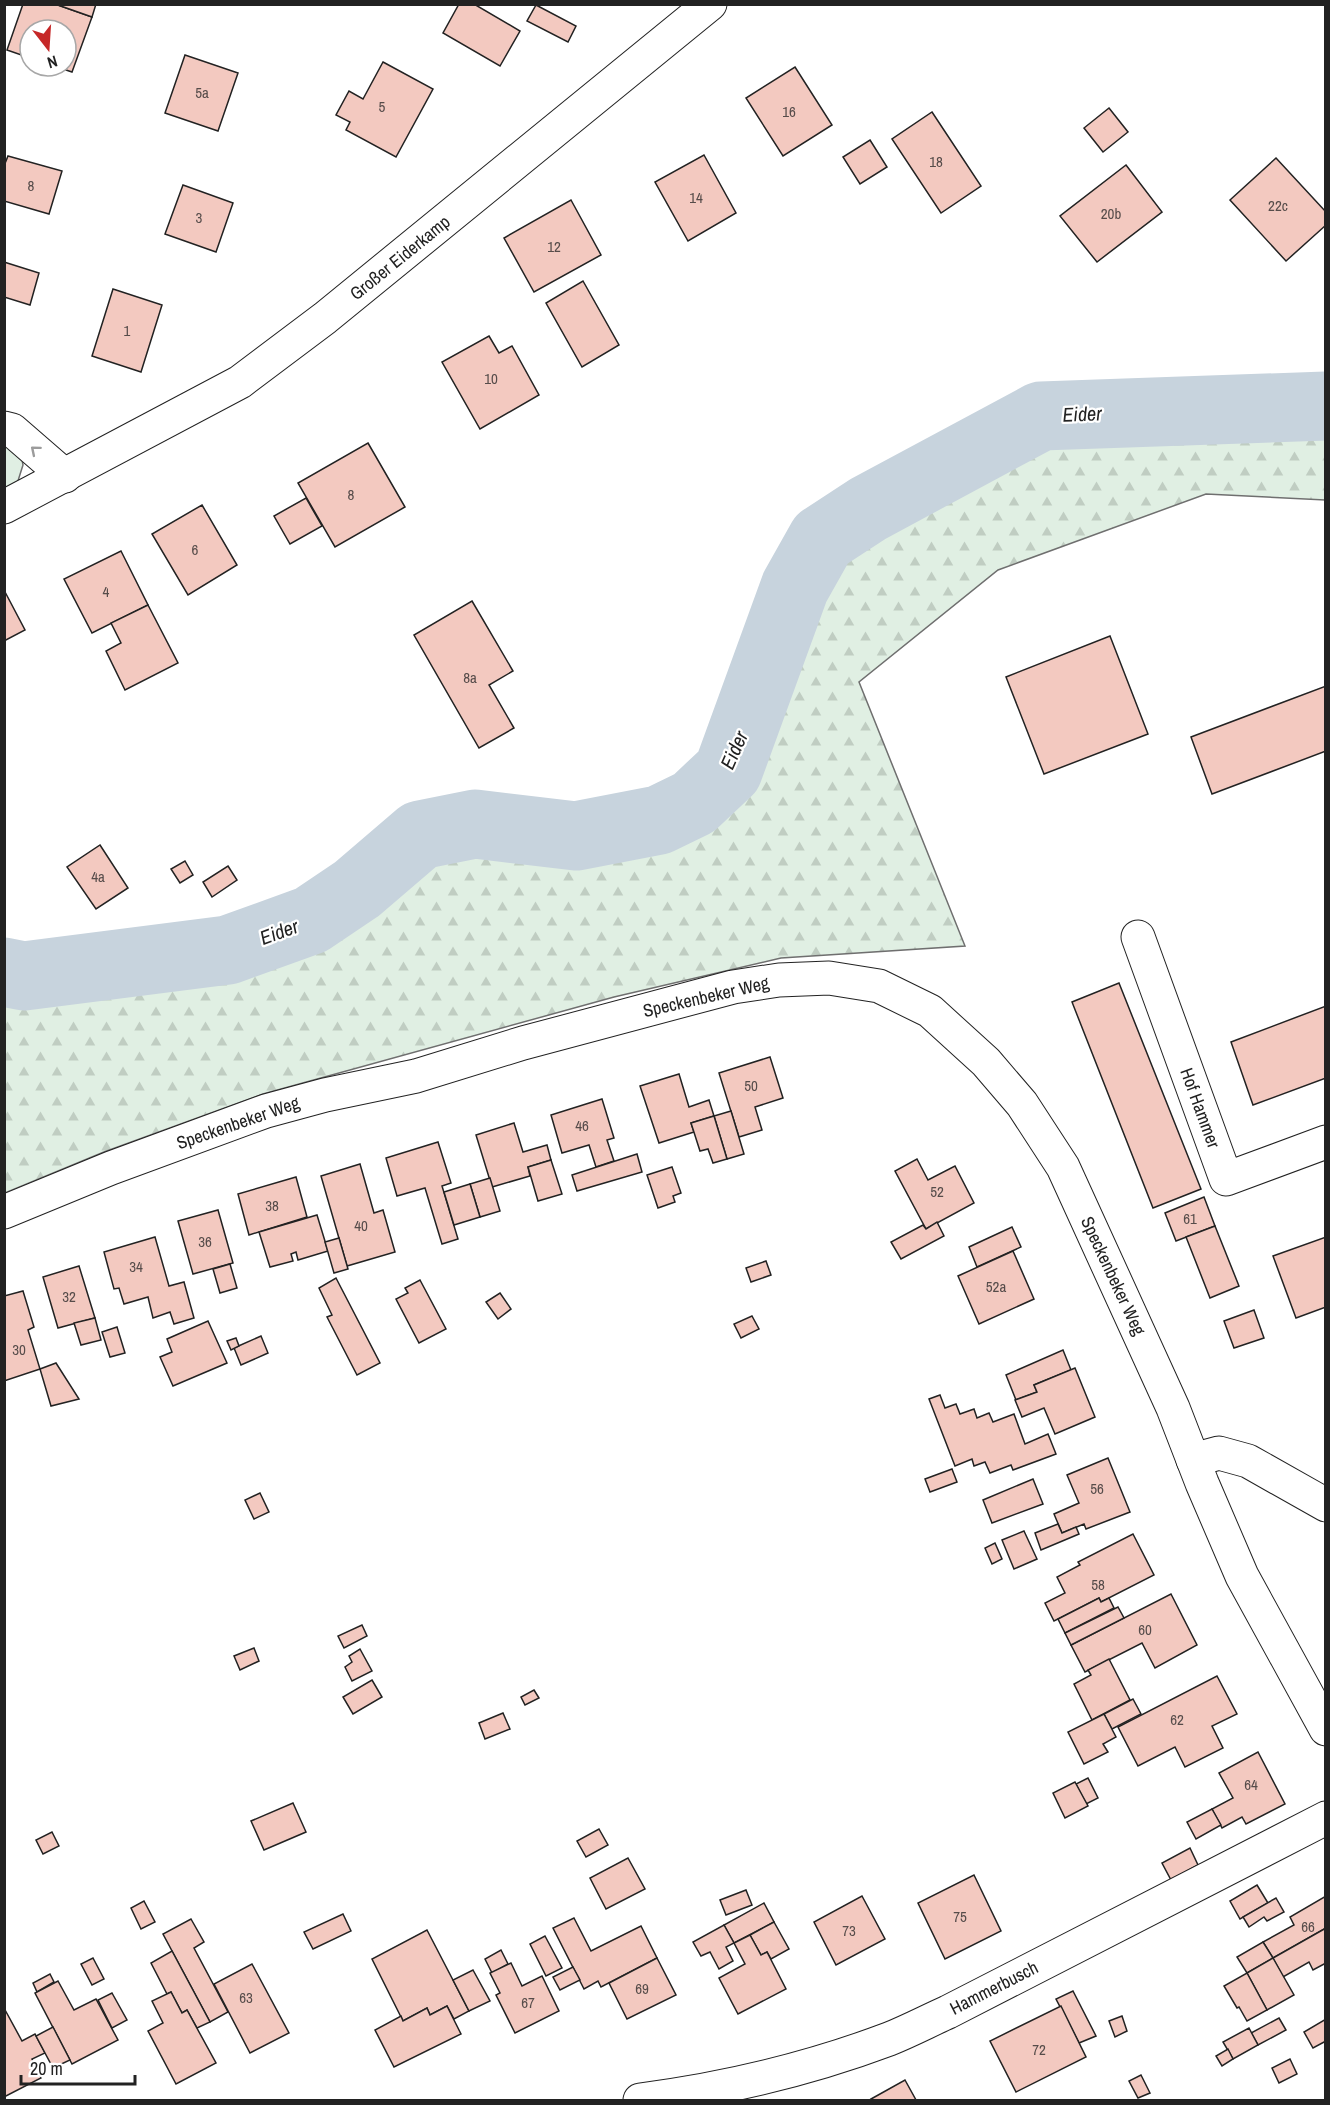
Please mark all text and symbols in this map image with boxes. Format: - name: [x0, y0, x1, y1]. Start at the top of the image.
- north arrow: [18, 18, 78, 78]
- text: N: [45, 50, 60, 74]
- house number: 5a: [195, 82, 209, 103]
- house number: 5: [379, 96, 386, 117]
- house number: 16: [782, 101, 796, 122]
- house number: 18: [929, 151, 943, 172]
- house number: 8: [28, 175, 35, 196]
- house number: 14: [689, 187, 703, 208]
- house number: 22c: [1268, 195, 1288, 216]
- house number: 20b: [1101, 203, 1121, 224]
- house number: 3: [196, 207, 203, 228]
- street label: Großer Eiderkamp: [344, 209, 455, 306]
- house number: 12: [547, 236, 561, 257]
- house number: 1: [124, 320, 131, 341]
- house number: 10: [484, 368, 498, 389]
- water label: Eider: [1062, 399, 1103, 428]
- one-way arrow: [31, 447, 42, 458]
- house number: 8: [348, 484, 355, 505]
- house number: 6: [192, 539, 199, 560]
- house number: 4: [103, 581, 110, 602]
- house number: 8a: [463, 667, 477, 688]
- water label: Eider: [713, 726, 754, 773]
- house number: 4a: [91, 866, 105, 887]
- water label: Eider: [256, 912, 302, 951]
- street label: Speckenbeker Weg: [640, 970, 772, 1023]
- street label: Hof Hammer: [1174, 1064, 1227, 1151]
- house number: 50: [744, 1075, 758, 1096]
- street label: Speckenbeker Weg: [173, 1090, 303, 1155]
- house number: 46: [575, 1115, 589, 1136]
- house number: 52: [930, 1181, 944, 1202]
- house number: 38: [265, 1195, 279, 1216]
- house number: 61: [1183, 1208, 1197, 1229]
- street label: Speckenbeker Weg: [1075, 1212, 1152, 1340]
- house number: 40: [354, 1215, 368, 1236]
- house number: 36: [198, 1231, 212, 1252]
- house number: 34: [129, 1256, 143, 1277]
- house number: 52a: [986, 1276, 1006, 1297]
- house number: 32: [62, 1286, 76, 1307]
- house number: 30: [12, 1339, 26, 1360]
- house number: 56: [1090, 1478, 1104, 1499]
- house number: 58: [1091, 1574, 1105, 1595]
- house number: 60: [1138, 1619, 1152, 1640]
- house number: 62: [1170, 1709, 1184, 1730]
- house number: 64: [1244, 1774, 1258, 1795]
- house number: 75: [953, 1906, 967, 1927]
- house number: 66: [1301, 1916, 1315, 1937]
- house number: 73: [842, 1920, 856, 1941]
- street label: Hammerbusch: [945, 1955, 1042, 2020]
- house number: 69: [635, 1978, 649, 1999]
- house number: 63: [239, 1987, 253, 2008]
- house number: 67: [521, 1992, 535, 2013]
- house number: 72: [1032, 2039, 1046, 2060]
- scale bar: [21, 2048, 135, 2086]
- text: 20 m: [30, 2056, 63, 2081]

